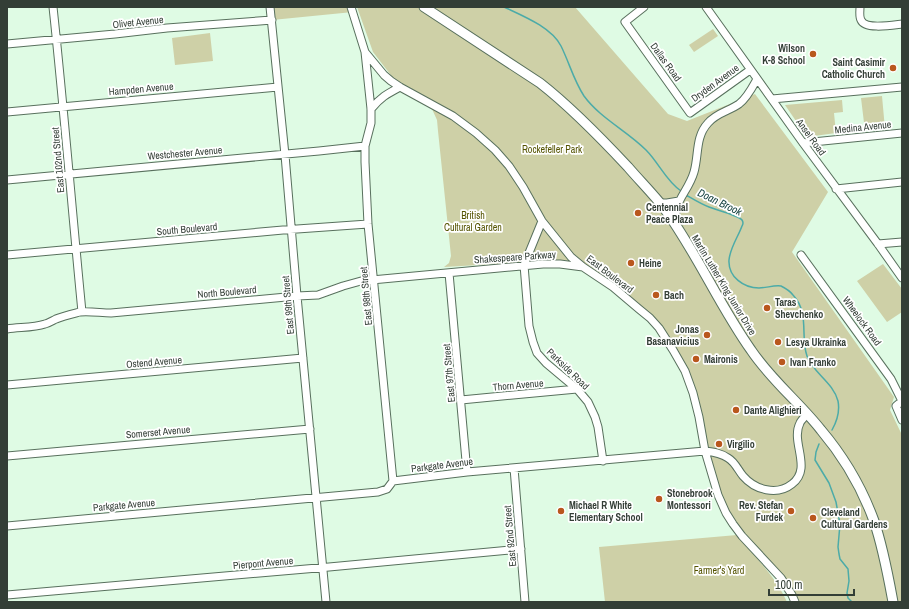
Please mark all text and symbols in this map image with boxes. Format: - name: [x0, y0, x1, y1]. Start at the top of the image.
- street label: Olivet Avenue: [112, 13, 164, 31]
- street label: Dallas Road: [648, 40, 684, 84]
- place label: Wilson K-8 School: [762, 42, 805, 67]
- marker: Wilson K-8 School: [808, 49, 818, 59]
- place label: Saint Casimir Catholic Church: [822, 56, 886, 81]
- street label: Dryden Avenue: [689, 61, 742, 105]
- marker: Saint Casimir Catholic Church: [888, 63, 898, 73]
- street label: Hampden Avenue: [108, 80, 174, 98]
- street label: Ansel Road: [793, 115, 829, 158]
- street label: Medina Avenue: [834, 118, 892, 136]
- street label: East 102nd Street: [49, 126, 67, 193]
- street label: Westchester Avenue: [147, 143, 223, 163]
- park label: Rockefeller Park: [522, 143, 583, 156]
- water label: Doan Brook: [696, 185, 745, 219]
- place label: Centennial Peace Plaza: [646, 201, 693, 226]
- marker: Centennial Peace Plaza: [633, 208, 643, 218]
- park label: British Cultural Garden: [444, 209, 502, 234]
- street label: South Boulevard: [156, 220, 218, 238]
- street label: Martin Luther King Junior Drive: [689, 232, 759, 338]
- street label: Shakespeare Parkway: [474, 248, 557, 266]
- street label: East Boulevard: [584, 252, 636, 296]
- place label: Heine: [639, 257, 662, 270]
- marker: Heine: [626, 258, 636, 268]
- street label: East 98th Street: [357, 265, 375, 326]
- street label: East 99th Street: [279, 274, 297, 335]
- street label: North Boulevard: [197, 283, 257, 301]
- place label: Bach: [664, 289, 684, 302]
- marker: Bach: [651, 290, 661, 300]
- street label: Wheelock Road: [840, 294, 884, 348]
- place label: Taras Shevchenko: [775, 296, 823, 321]
- marker: Taras Shevchenko: [762, 303, 772, 313]
- place label: Jonas Basanavicius: [647, 323, 699, 348]
- marker: Jonas Basanavicius: [702, 330, 712, 340]
- place label: Lesya Ukrainka: [786, 336, 847, 349]
- marker: Lesya Ukrainka: [773, 337, 783, 347]
- street label: East 97th Street: [440, 342, 458, 403]
- street label: Parkside Road: [544, 345, 592, 393]
- street label: Ostend Avenue: [126, 353, 183, 371]
- place label: Maironis: [704, 353, 738, 366]
- marker: Maironis: [691, 354, 701, 364]
- place label: Ivan Franko: [790, 356, 836, 369]
- marker: Ivan Franko: [777, 357, 787, 367]
- street label: Thorn Avenue: [492, 376, 544, 394]
- place label: Dante Alighieri: [744, 404, 802, 417]
- marker: Dante Alighieri: [731, 405, 741, 415]
- street label: Somerset Avenue: [125, 423, 191, 441]
- place label: Virgilio: [727, 438, 755, 451]
- marker: Virgilio: [714, 439, 724, 449]
- street label: Parkgate Avenue: [410, 455, 474, 475]
- place label: Stonebrook Montessori: [667, 487, 713, 512]
- marker: Stonebrook Montessori: [654, 494, 664, 504]
- street label: Parkgate Avenue: [92, 496, 156, 514]
- place label: Michael R White Elementary School: [569, 499, 643, 524]
- place label: Rev. Stefan Furdek: [739, 499, 783, 524]
- street label: East 92nd Street: [501, 504, 519, 567]
- marker: Michael R White Elementary School: [556, 506, 566, 516]
- marker: Rev. Stefan Furdek: [786, 506, 796, 516]
- place label: Cleveland Cultural Gardens: [821, 506, 888, 531]
- marker: Cleveland Cultural Gardens: [808, 513, 818, 523]
- street label: Pierpont Avenue: [232, 554, 294, 572]
- park label: Farmer's Yard: [694, 564, 744, 577]
- scale bar: [769, 571, 854, 597]
- text: 100 m: [775, 577, 802, 593]

